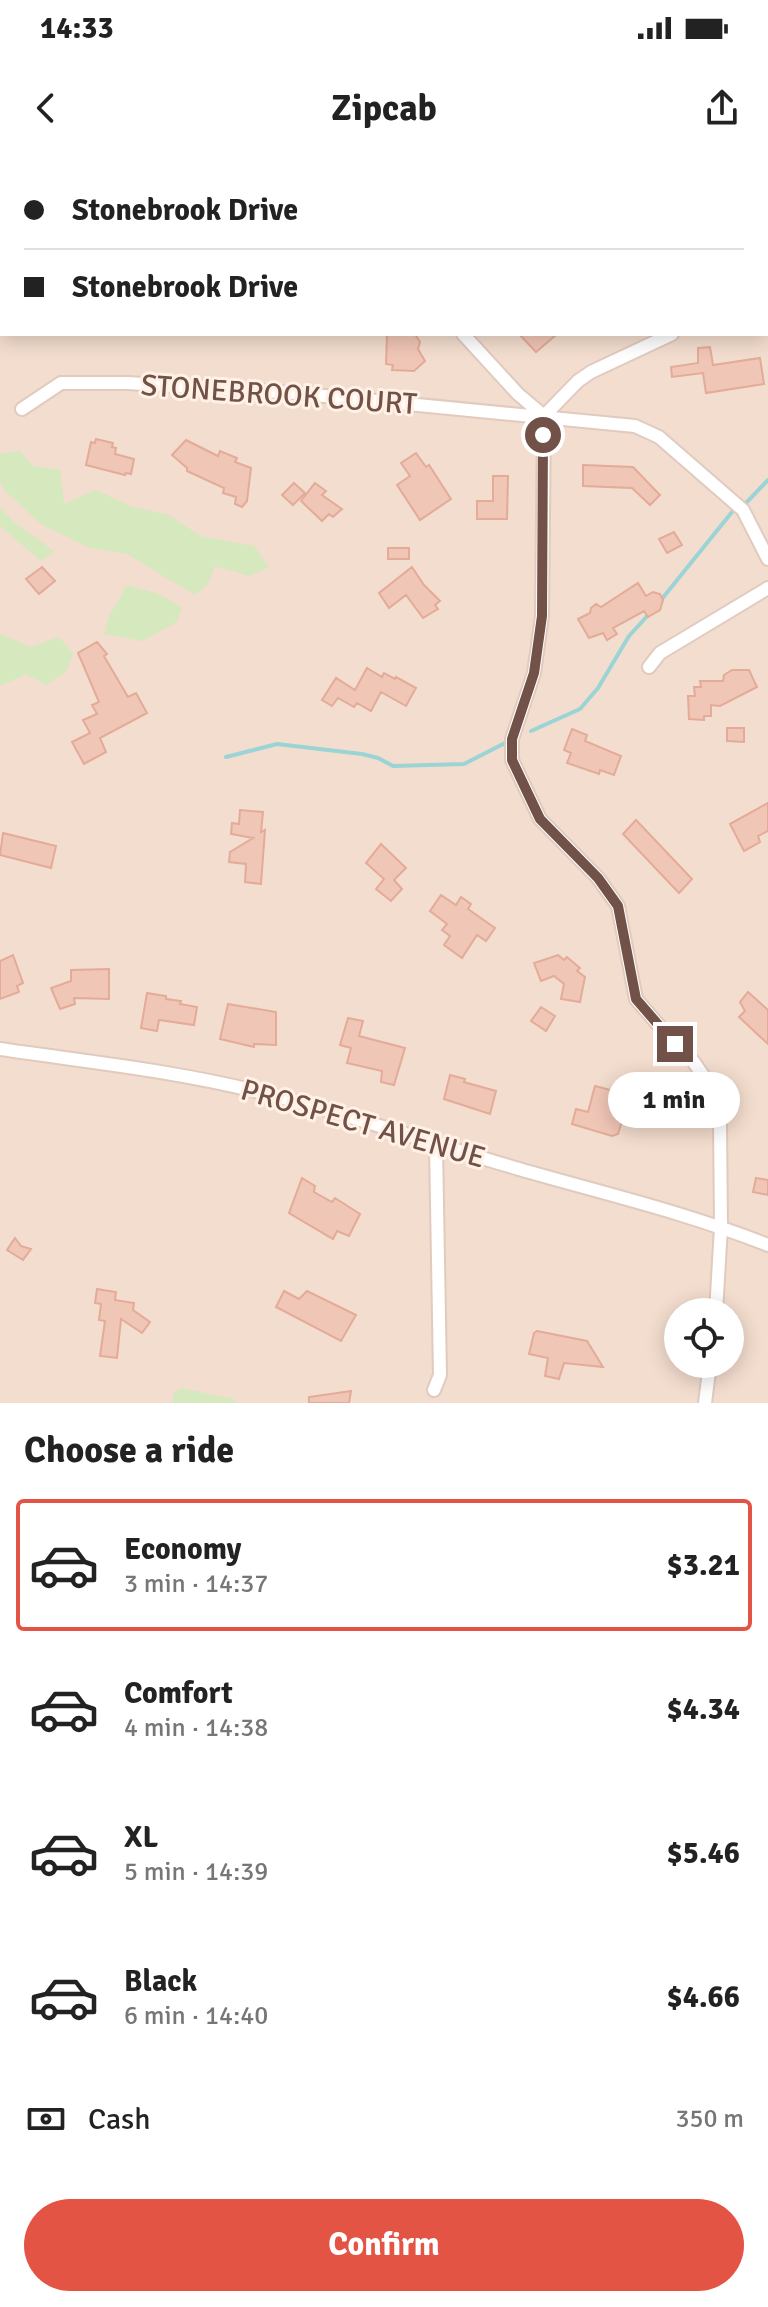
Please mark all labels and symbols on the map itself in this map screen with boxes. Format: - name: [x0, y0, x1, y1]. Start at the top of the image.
- street label: STONEBROOK COURT: [140, 367, 419, 423]
- route start: [525, 417, 561, 453]
- route end: [657, 1026, 693, 1062]
- street label: PROSPECT AVENUE: [236, 1071, 490, 1177]
- callout: 1 min: [609, 1072, 741, 1128]

